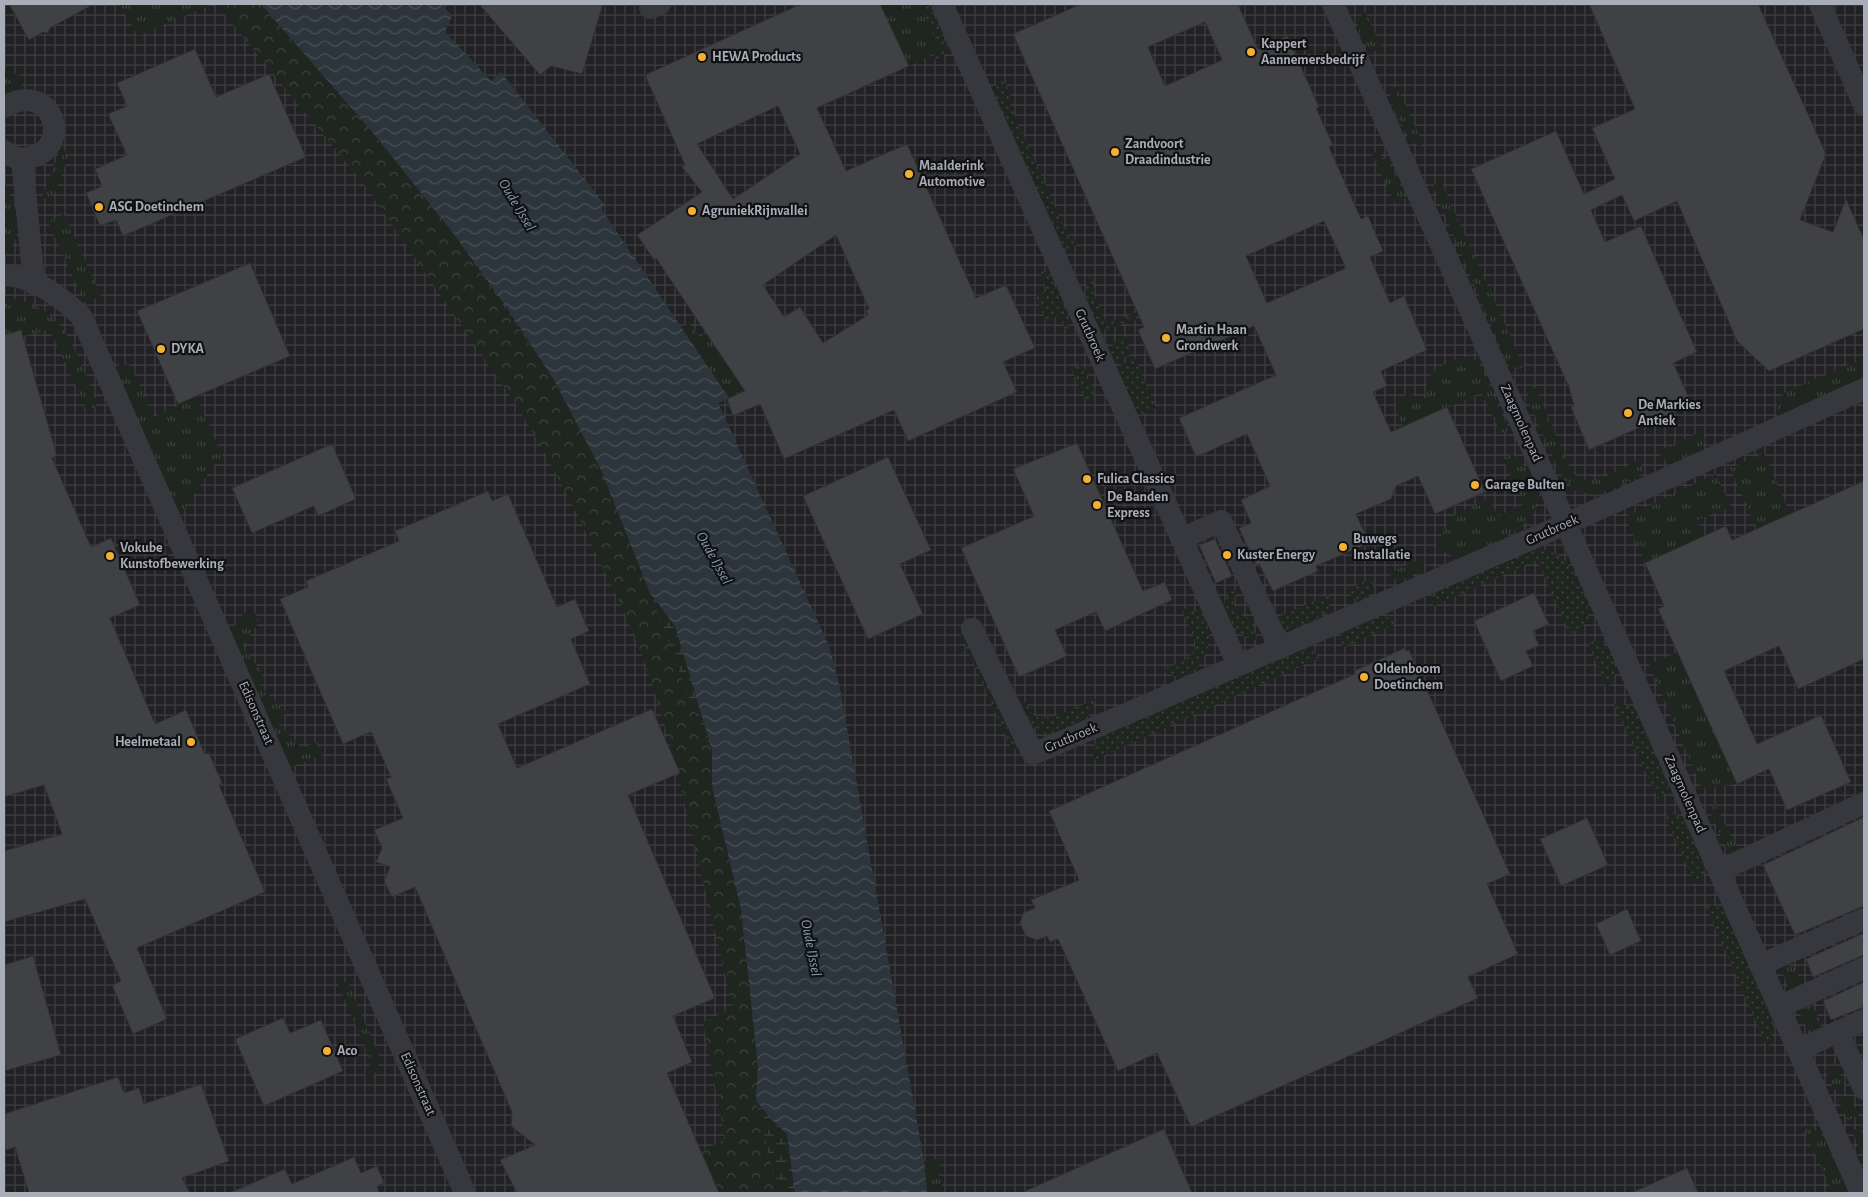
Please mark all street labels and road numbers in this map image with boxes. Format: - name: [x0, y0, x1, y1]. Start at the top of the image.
- street label: Grutbroek: [1072, 307, 1108, 364]
- street label: Zaagmolenpad: [1498, 382, 1544, 464]
- street label: Grutbroek: [1524, 512, 1581, 548]
- street label: Edisonstraat: [236, 679, 276, 747]
- street label: Grutbroek: [1043, 720, 1100, 755]
- street label: Zaagmolenpad: [1662, 753, 1708, 835]
- street label: Edisonstraat: [398, 1050, 438, 1118]

